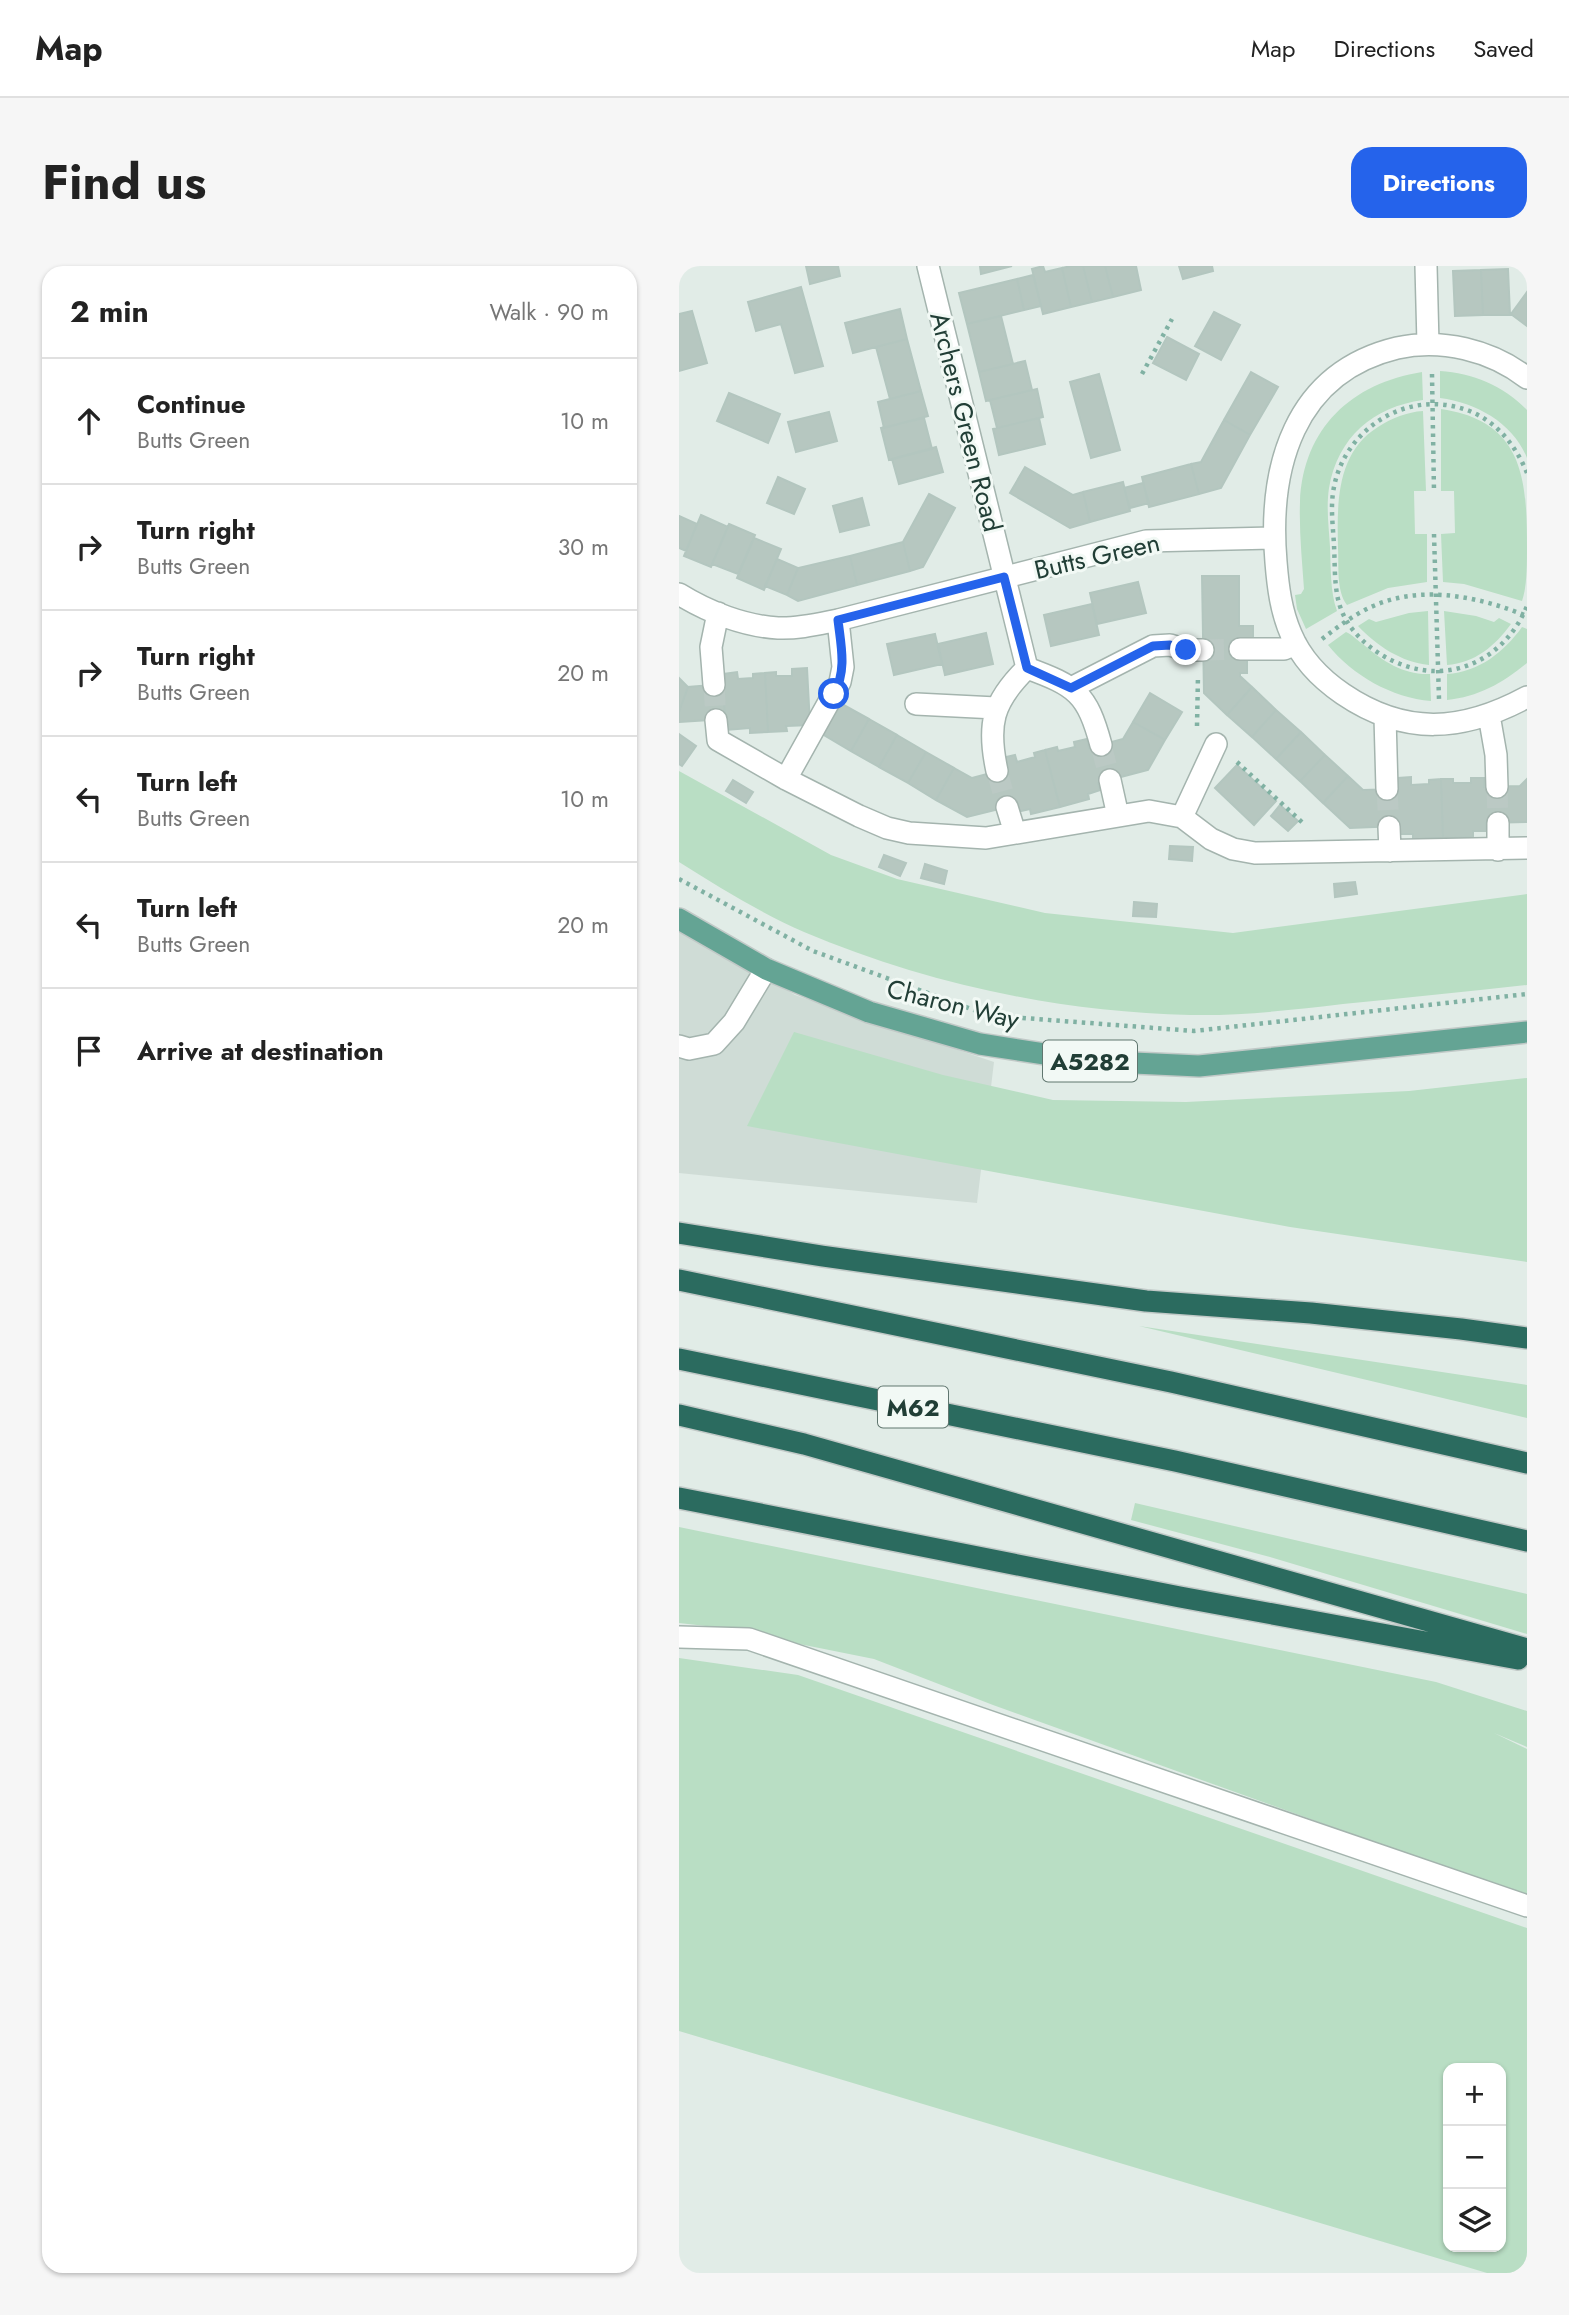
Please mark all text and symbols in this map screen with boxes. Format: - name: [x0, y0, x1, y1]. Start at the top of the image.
- text: Map: [35, 25, 103, 72]
- text: Map: [1251, 31, 1296, 66]
- text: Directions: [1334, 31, 1435, 66]
- text: Saved: [1473, 31, 1534, 66]
- text: Find us: [42, 147, 206, 217]
- button: Directions: [1351, 147, 1527, 218]
- text: 2 min: [70, 290, 149, 333]
- text: Walk · 90 m: [489, 295, 609, 329]
- street label: Archers Green Road: [920, 308, 1012, 536]
- text: Continue: [137, 385, 246, 423]
- icon: ahead: [70, 402, 108, 440]
- text: 10 m: [560, 404, 609, 438]
- text: Butts Green: [137, 423, 250, 457]
- text: Turn right: [137, 511, 255, 549]
- street label: Butts Green: [1030, 523, 1164, 589]
- icon: right: [70, 528, 108, 566]
- text: 30 m: [558, 530, 609, 564]
- text: Butts Green: [137, 549, 250, 583]
- route end: [1170, 634, 1201, 665]
- text: Turn right: [137, 637, 255, 675]
- icon: right: [70, 654, 108, 692]
- text: 20 m: [557, 656, 609, 690]
- text: Butts Green: [137, 675, 250, 709]
- route start: [818, 678, 849, 709]
- text: Turn left: [137, 763, 237, 801]
- icon: left: [70, 780, 108, 818]
- text: 10 m: [560, 782, 609, 816]
- text: Butts Green: [137, 801, 250, 835]
- text: Turn left: [137, 889, 237, 927]
- icon: left: [70, 906, 108, 944]
- text: 20 m: [557, 908, 609, 942]
- text: Butts Green: [137, 927, 250, 961]
- street label: Charon Way: [883, 969, 1024, 1039]
- icon: arrive: [70, 1032, 108, 1070]
- text: Arrive at destination: [137, 1032, 384, 1070]
- road number: A5282: [1043, 1040, 1137, 1082]
- road number: M62: [878, 1386, 948, 1428]
- map controls: [1443, 2063, 1506, 2252]
- button: +: [1443, 2063, 1506, 2126]
- button: −: [1443, 2126, 1506, 2189]
- button: layers: [1443, 2189, 1506, 2252]

